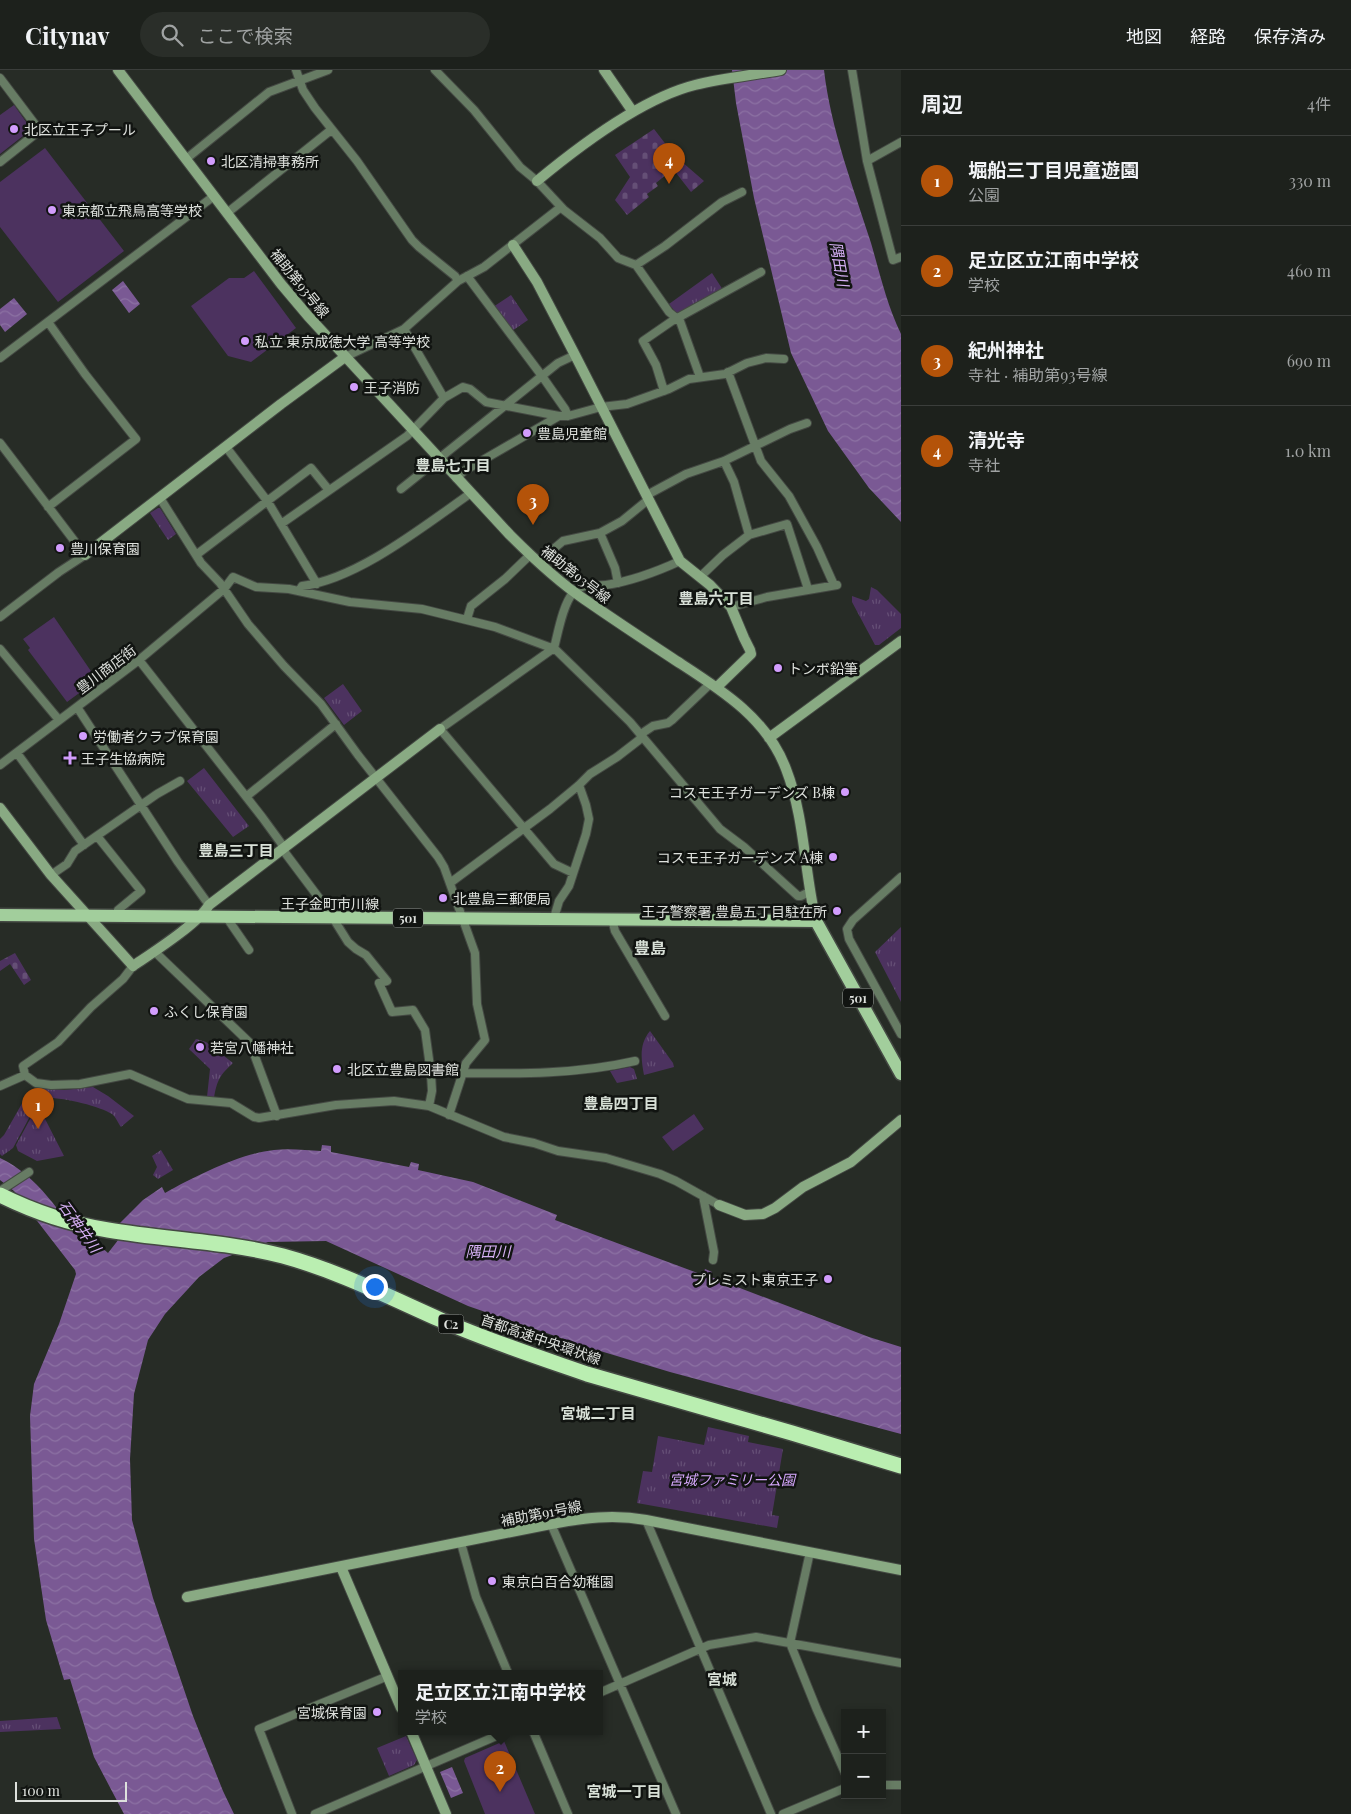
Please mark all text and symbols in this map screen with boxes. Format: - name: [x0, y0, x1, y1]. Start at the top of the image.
- search box: [140, 12, 490, 57]
- text: Citynav: [25, 19, 110, 51]
- icon: search: [158, 21, 186, 49]
- text: ここで検索: [198, 22, 293, 48]
- text: 地図: [1126, 24, 1162, 48]
- text: 経路: [1190, 24, 1226, 48]
- text: 保存済み: [1254, 24, 1326, 48]
- text: 周辺: [921, 89, 963, 117]
- text: 4件: [1307, 93, 1331, 114]
- place label: 北区立王子プール: [24, 120, 136, 139]
- marker: 北区立王子プール: [8, 123, 20, 135]
- pin: 4: [653, 143, 685, 184]
- place label: 北区清掃事務所: [221, 152, 319, 171]
- marker: 北区清掃事務所: [205, 155, 217, 167]
- text: 堀船三丁目児童遊園: [968, 156, 1139, 182]
- text: 1: [934, 170, 940, 191]
- text: 330 m: [1289, 170, 1331, 191]
- text: 公園: [968, 184, 1000, 205]
- place label: 東京都立飛鳥高等学校: [62, 201, 202, 220]
- marker: 東京都立飛鳥高等学校: [46, 204, 58, 216]
- water label: 隅田川: [826, 240, 854, 290]
- street label: 補助第93号線: [266, 245, 334, 321]
- text: 足立区立江南中学校: [968, 246, 1139, 272]
- text: 2: [933, 260, 941, 281]
- text: 460 m: [1287, 260, 1331, 281]
- text: 学校: [968, 274, 1000, 295]
- place label: 私立 東京成徳大学 高等学校: [255, 332, 430, 351]
- marker: 私立 東京成徳大学 高等学校: [239, 335, 251, 347]
- text: 紀州神社: [968, 336, 1044, 362]
- text: 3: [933, 350, 941, 371]
- text: 690 m: [1287, 350, 1331, 371]
- text: 寺社 · 補助第93号線: [968, 364, 1108, 385]
- place label: 王子消防: [364, 378, 420, 397]
- marker: 王子消防: [348, 381, 360, 393]
- place label: 豊島児童館: [537, 424, 607, 443]
- text: 清光寺: [968, 426, 1025, 452]
- marker: 豊島児童館: [521, 427, 533, 439]
- text: 4: [933, 440, 941, 461]
- text: 1.0 km: [1285, 440, 1331, 461]
- text: 寺社: [968, 454, 1000, 475]
- district label: 豊島七丁目: [415, 455, 491, 475]
- pin: 3: [517, 484, 549, 525]
- place label: 豊川保育園: [70, 539, 140, 558]
- street label: 補助第93号線: [537, 541, 615, 607]
- marker: 豊川保育園: [54, 542, 66, 554]
- district label: 豊島六丁目: [678, 588, 754, 608]
- street label: 豊川商店街: [72, 640, 140, 698]
- place label: トンボ鉛筆: [788, 659, 858, 678]
- marker: トンボ鉛筆: [772, 662, 784, 674]
- place label: 労働者クラブ保育園: [93, 727, 219, 746]
- marker: 労働者クラブ保育園: [77, 730, 89, 742]
- place label: 王子生協病院: [81, 749, 165, 768]
- marker: 王子生協病院: [63, 751, 77, 765]
- place label: コスモ王子ガーデンズ B棟: [669, 783, 835, 802]
- marker: コスモ王子ガーデンズ B棟: [839, 786, 851, 798]
- district label: 豊島三丁目: [198, 840, 274, 860]
- place label: コスモ王子ガーデンズ A棟: [657, 848, 823, 867]
- marker: コスモ王子ガーデンズ A棟: [827, 851, 839, 863]
- place label: 北豊島三郵便局: [453, 889, 551, 908]
- marker: 北豊島三郵便局: [437, 892, 449, 904]
- street label: 王子金町市川線: [281, 894, 379, 913]
- place label: 王子警察署 豊島五丁目駐在所: [642, 902, 827, 921]
- marker: 王子警察署 豊島五丁目駐在所: [831, 905, 843, 917]
- road number: 501: [393, 908, 423, 928]
- district label: 豊島: [634, 937, 666, 958]
- road number: 501: [843, 988, 873, 1008]
- place label: ふくし保育園: [164, 1002, 248, 1021]
- marker: ふくし保育園: [148, 1005, 160, 1017]
- place label: 若宮八幡神社: [210, 1038, 294, 1057]
- marker: 若宮八幡神社: [194, 1041, 206, 1053]
- place label: 北区立豊島図書館: [347, 1060, 459, 1079]
- marker: 北区立豊島図書館: [331, 1063, 343, 1075]
- pin: 1: [22, 1088, 54, 1129]
- district label: 豊島四丁目: [583, 1093, 659, 1113]
- water label: 石神井川: [54, 1196, 107, 1258]
- water label: 隅田川: [465, 1241, 512, 1261]
- place label: プレミスト東京王子: [692, 1270, 818, 1289]
- marker: プレミスト東京王子: [822, 1273, 834, 1285]
- your location: [362, 1274, 388, 1300]
- street label: 首都高速中央環状線: [478, 1310, 604, 1368]
- road number: C2: [438, 1314, 464, 1334]
- district label: 宮城二丁目: [560, 1403, 636, 1423]
- park label: 宮城ファミリー公園: [669, 1470, 797, 1489]
- street label: 補助第91号線: [499, 1496, 583, 1530]
- place label: 東京白百合幼稚園: [502, 1572, 614, 1591]
- marker: 東京白百合幼稚園: [486, 1575, 498, 1587]
- district label: 宮城: [707, 1669, 737, 1689]
- popup: [398, 1670, 603, 1735]
- text: 足立区立江南中学校: [415, 1678, 586, 1704]
- place label: 宮城保育園: [297, 1703, 367, 1722]
- marker: 宮城保育園: [371, 1706, 383, 1718]
- text: 学校: [415, 1706, 447, 1727]
- map controls: [841, 1709, 886, 1799]
- button: +: [841, 1709, 886, 1754]
- pin: 2: [484, 1751, 516, 1792]
- button: −: [841, 1754, 886, 1799]
- scale bar: [15, 1779, 128, 1802]
- text: 100 m: [22, 1781, 60, 1800]
- district label: 宮城一丁目: [586, 1781, 662, 1801]

